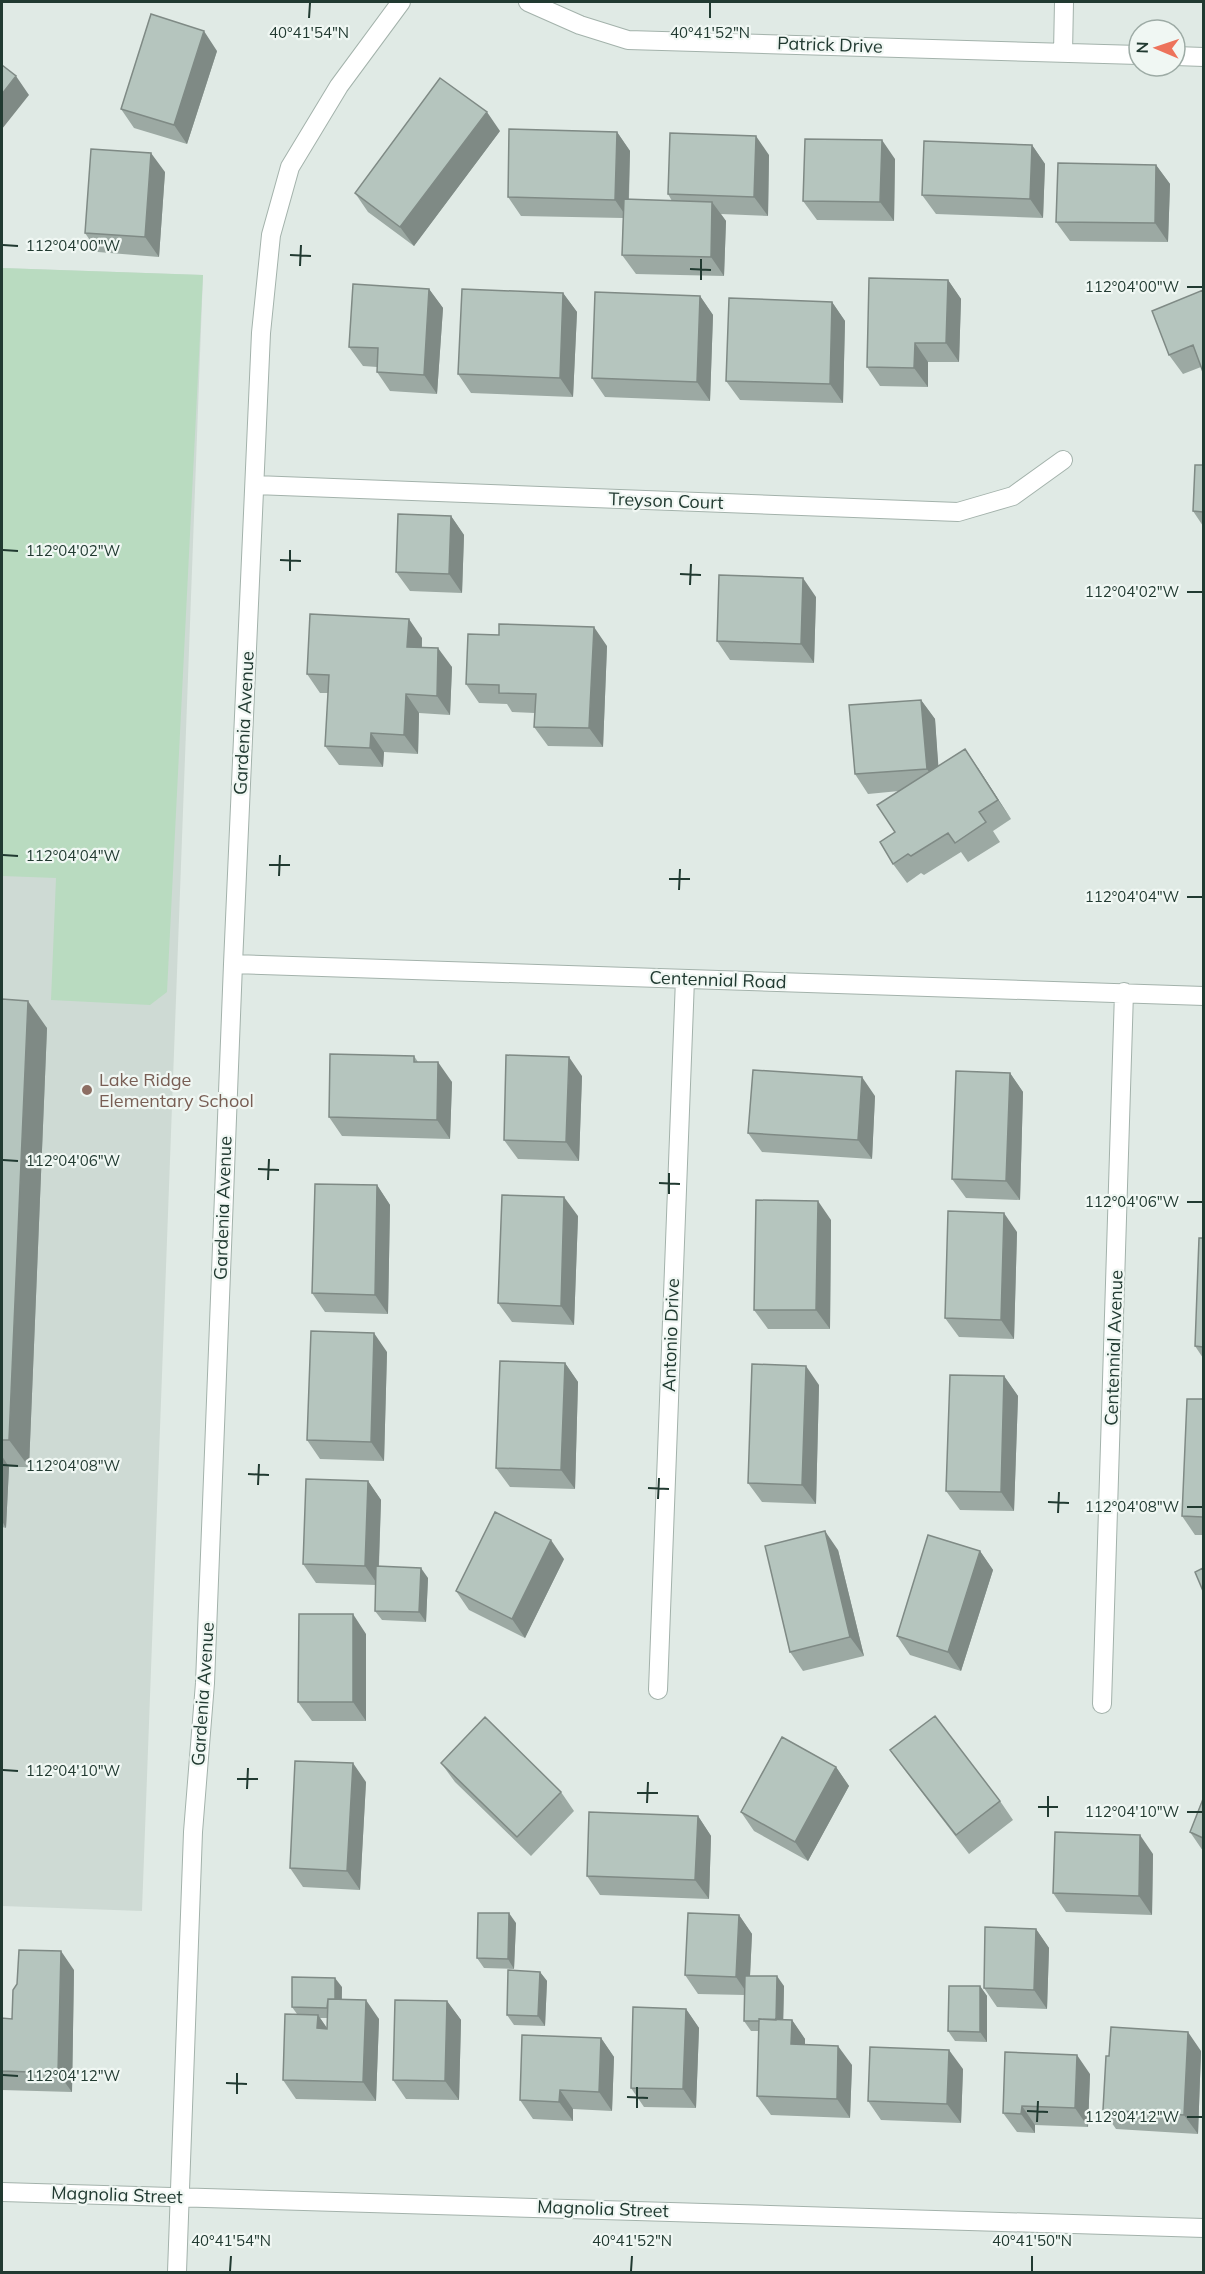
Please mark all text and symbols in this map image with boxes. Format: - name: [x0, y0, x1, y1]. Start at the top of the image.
- north arrow: [1127, 18, 1187, 78]
- text: 40°41'54"N: [269, 23, 349, 42]
- text: 40°41'52"N: [670, 23, 750, 42]
- street label: Patrick Drive: [777, 31, 883, 58]
- text: N: [1132, 41, 1152, 54]
- text: 112°04'00"W: [26, 236, 121, 255]
- text: 112°04'00"W: [1085, 277, 1180, 296]
- street label: Treyson Court: [608, 487, 724, 514]
- text: 112°04'02"W: [26, 541, 121, 560]
- text: 112°04'02"W: [1085, 582, 1180, 601]
- street label: Gardenia Avenue: [228, 650, 259, 795]
- text: 112°04'04"W: [26, 846, 121, 865]
- text: 112°04'04"W: [1085, 887, 1180, 906]
- street label: Centennial Road: [649, 966, 787, 993]
- place label: Lake Ridge Elementary School: [99, 1068, 254, 1112]
- marker: Lake Ridge Elementary School: [80, 1083, 94, 1097]
- street label: Gardenia Avenue: [208, 1136, 237, 1280]
- text: 112°04'06"W: [26, 1151, 121, 1170]
- text: 112°04'06"W: [1085, 1192, 1180, 1211]
- street label: Centennial Avenue: [1099, 1270, 1128, 1426]
- street label: Antonio Drive: [657, 1278, 684, 1392]
- text: 112°04'08"W: [26, 1456, 121, 1475]
- text: 112°04'08"W: [1085, 1497, 1180, 1516]
- street label: Gardenia Avenue: [186, 1621, 219, 1767]
- text: 112°04'10"W: [26, 1761, 121, 1780]
- text: 112°04'10"W: [1085, 1802, 1180, 1821]
- text: 112°04'12"W: [26, 2066, 121, 2085]
- text: 112°04'12"W: [1085, 2107, 1180, 2126]
- street label: Magnolia Street: [51, 2181, 183, 2208]
- street label: Magnolia Street: [537, 2195, 669, 2222]
- text: 40°41'54"N: [191, 2231, 271, 2250]
- text: 40°41'52"N: [592, 2231, 672, 2250]
- text: 40°41'50"N: [992, 2231, 1072, 2250]

